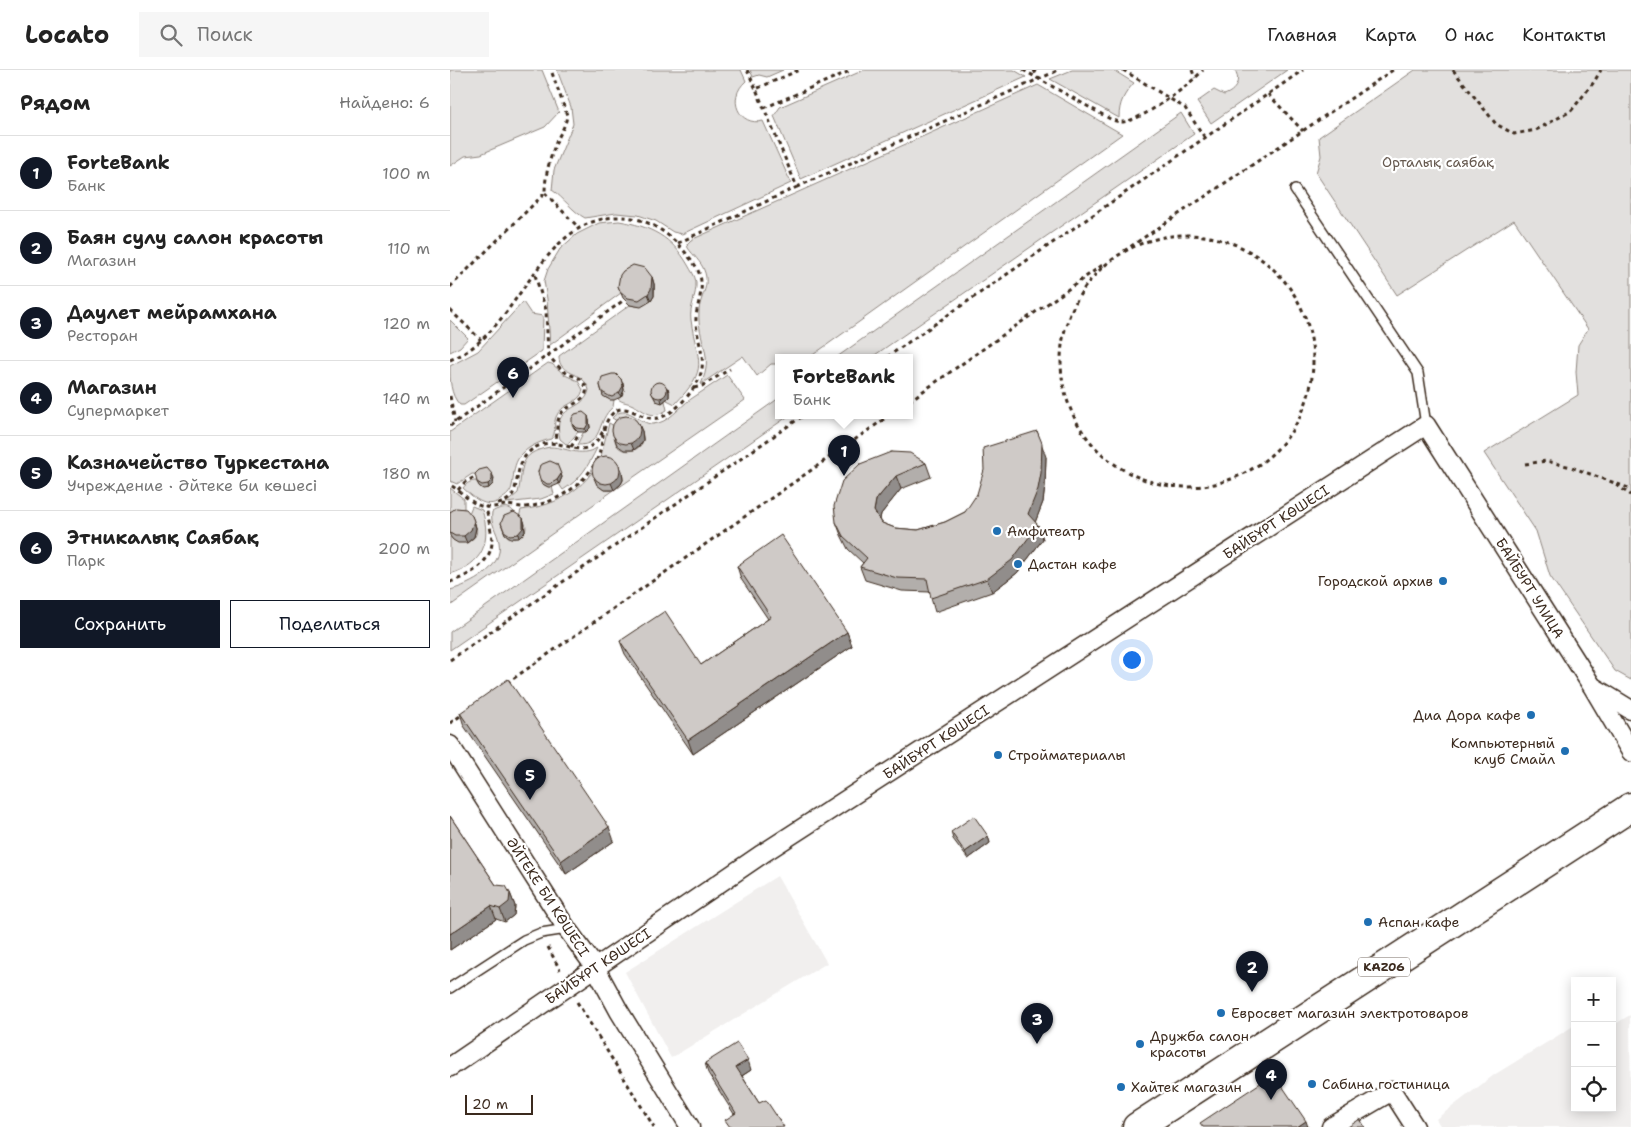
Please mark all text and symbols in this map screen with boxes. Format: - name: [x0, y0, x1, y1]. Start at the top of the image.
- search box: [139, 12, 489, 57]
- text: Locato: [25, 19, 109, 51]
- icon: search: [157, 21, 185, 49]
- text: Поиск: [197, 22, 253, 47]
- text: Главная: [1267, 23, 1337, 47]
- text: Карта: [1365, 23, 1417, 47]
- text: О нас: [1445, 23, 1494, 47]
- text: Контакты: [1522, 23, 1606, 47]
- text: Рядом: [20, 89, 90, 117]
- text: Найдено: 6: [339, 92, 430, 113]
- text: ForteBank: [67, 150, 170, 175]
- park label: Орталық саябақ: [1382, 153, 1494, 171]
- text: 1: [32, 163, 40, 184]
- text: 100 m: [382, 163, 430, 184]
- text: Банк: [67, 175, 105, 196]
- text: Баян сулу салон красоты: [67, 225, 323, 250]
- text: 2: [30, 238, 42, 259]
- text: 110 m: [387, 238, 430, 259]
- text: Магазин: [67, 250, 136, 271]
- text: Даулет мейрамхана: [67, 300, 277, 325]
- text: 3: [30, 313, 42, 334]
- text: 120 m: [383, 313, 430, 334]
- text: Ресторан: [67, 325, 138, 346]
- popup: [775, 354, 913, 419]
- pin: 6: [497, 357, 529, 398]
- text: ForteBank: [793, 364, 895, 389]
- text: Магазин: [67, 375, 157, 400]
- text: 4: [30, 388, 42, 409]
- text: 140 m: [383, 388, 430, 409]
- text: Банк: [793, 389, 831, 410]
- text: Супермаркет: [67, 400, 169, 421]
- pin: 1: [828, 435, 860, 476]
- text: Казначейство Туркестана: [67, 450, 329, 475]
- text: 5: [31, 463, 41, 484]
- text: 180 m: [382, 463, 430, 484]
- text: Учреждение · Әйтеке би көшесі: [67, 475, 317, 496]
- street label: БАЙБҰРТ КӨШЕСІ: [1219, 481, 1333, 563]
- place label: Амфитеатр: [1007, 522, 1085, 540]
- text: Этникалық Саябақ: [67, 525, 259, 550]
- marker: Амфитеатр: [991, 525, 1003, 537]
- street label: БАЙБУРТ УЛИЦА: [1492, 534, 1568, 642]
- text: 6: [30, 538, 42, 559]
- text: 200 m: [378, 538, 430, 559]
- text: Парк: [67, 550, 105, 571]
- place label: Дастан кафе: [1028, 555, 1117, 573]
- marker: Дастан кафе: [1012, 558, 1024, 570]
- place label: Городской архив: [1318, 572, 1433, 590]
- marker: Городской архив: [1437, 575, 1449, 587]
- button: Сохранить: [20, 600, 220, 648]
- button: Поделиться: [230, 600, 430, 648]
- your location: [1119, 647, 1145, 673]
- street label: БАЙБҰРТ КӨШЕСІ: [879, 701, 993, 783]
- place label: Диа Дора кафе: [1413, 706, 1521, 724]
- marker: Диа Дора кафе: [1525, 709, 1537, 721]
- place label: Компьютерный клуб Смайл: [1451, 734, 1555, 768]
- marker: Компьютерный клуб Смайл: [1559, 745, 1571, 757]
- place label: Стройматериалы: [1008, 746, 1126, 764]
- marker: Стройматериалы: [992, 749, 1004, 761]
- pin: 5: [514, 759, 546, 800]
- street label: ӘЙТЕКЕ БИ КӨШЕСІ: [503, 834, 593, 960]
- place label: Аспан кафе: [1378, 913, 1459, 931]
- marker: Аспан кафе: [1362, 916, 1374, 928]
- street label: БАЙБҰРТ КӨШЕСІ: [542, 924, 655, 1008]
- pin: 2: [1236, 951, 1268, 992]
- road number: KАZ06: [1358, 958, 1410, 976]
- map controls: [1571, 977, 1616, 1112]
- button: +: [1571, 977, 1616, 1022]
- pin: 3: [1021, 1003, 1053, 1044]
- place label: Евросвет магазин электротоваров: [1231, 1004, 1469, 1022]
- marker: Евросвет магазин электротоваров: [1215, 1007, 1227, 1019]
- button: −: [1571, 1022, 1616, 1067]
- place label: Дружба салон красоты: [1150, 1027, 1249, 1061]
- marker: Дружба салон красоты: [1134, 1038, 1146, 1050]
- pin: 4: [1255, 1059, 1287, 1100]
- button: locate: [1571, 1067, 1616, 1112]
- place label: Сабина гостиница: [1322, 1075, 1450, 1093]
- place label: Хайтек магазин: [1131, 1078, 1242, 1096]
- marker: Сабина гостиница: [1306, 1078, 1318, 1090]
- marker: Хайтек магазин: [1115, 1081, 1127, 1093]
- scale bar: [465, 1092, 532, 1115]
- text: 20 m: [472, 1095, 508, 1113]

